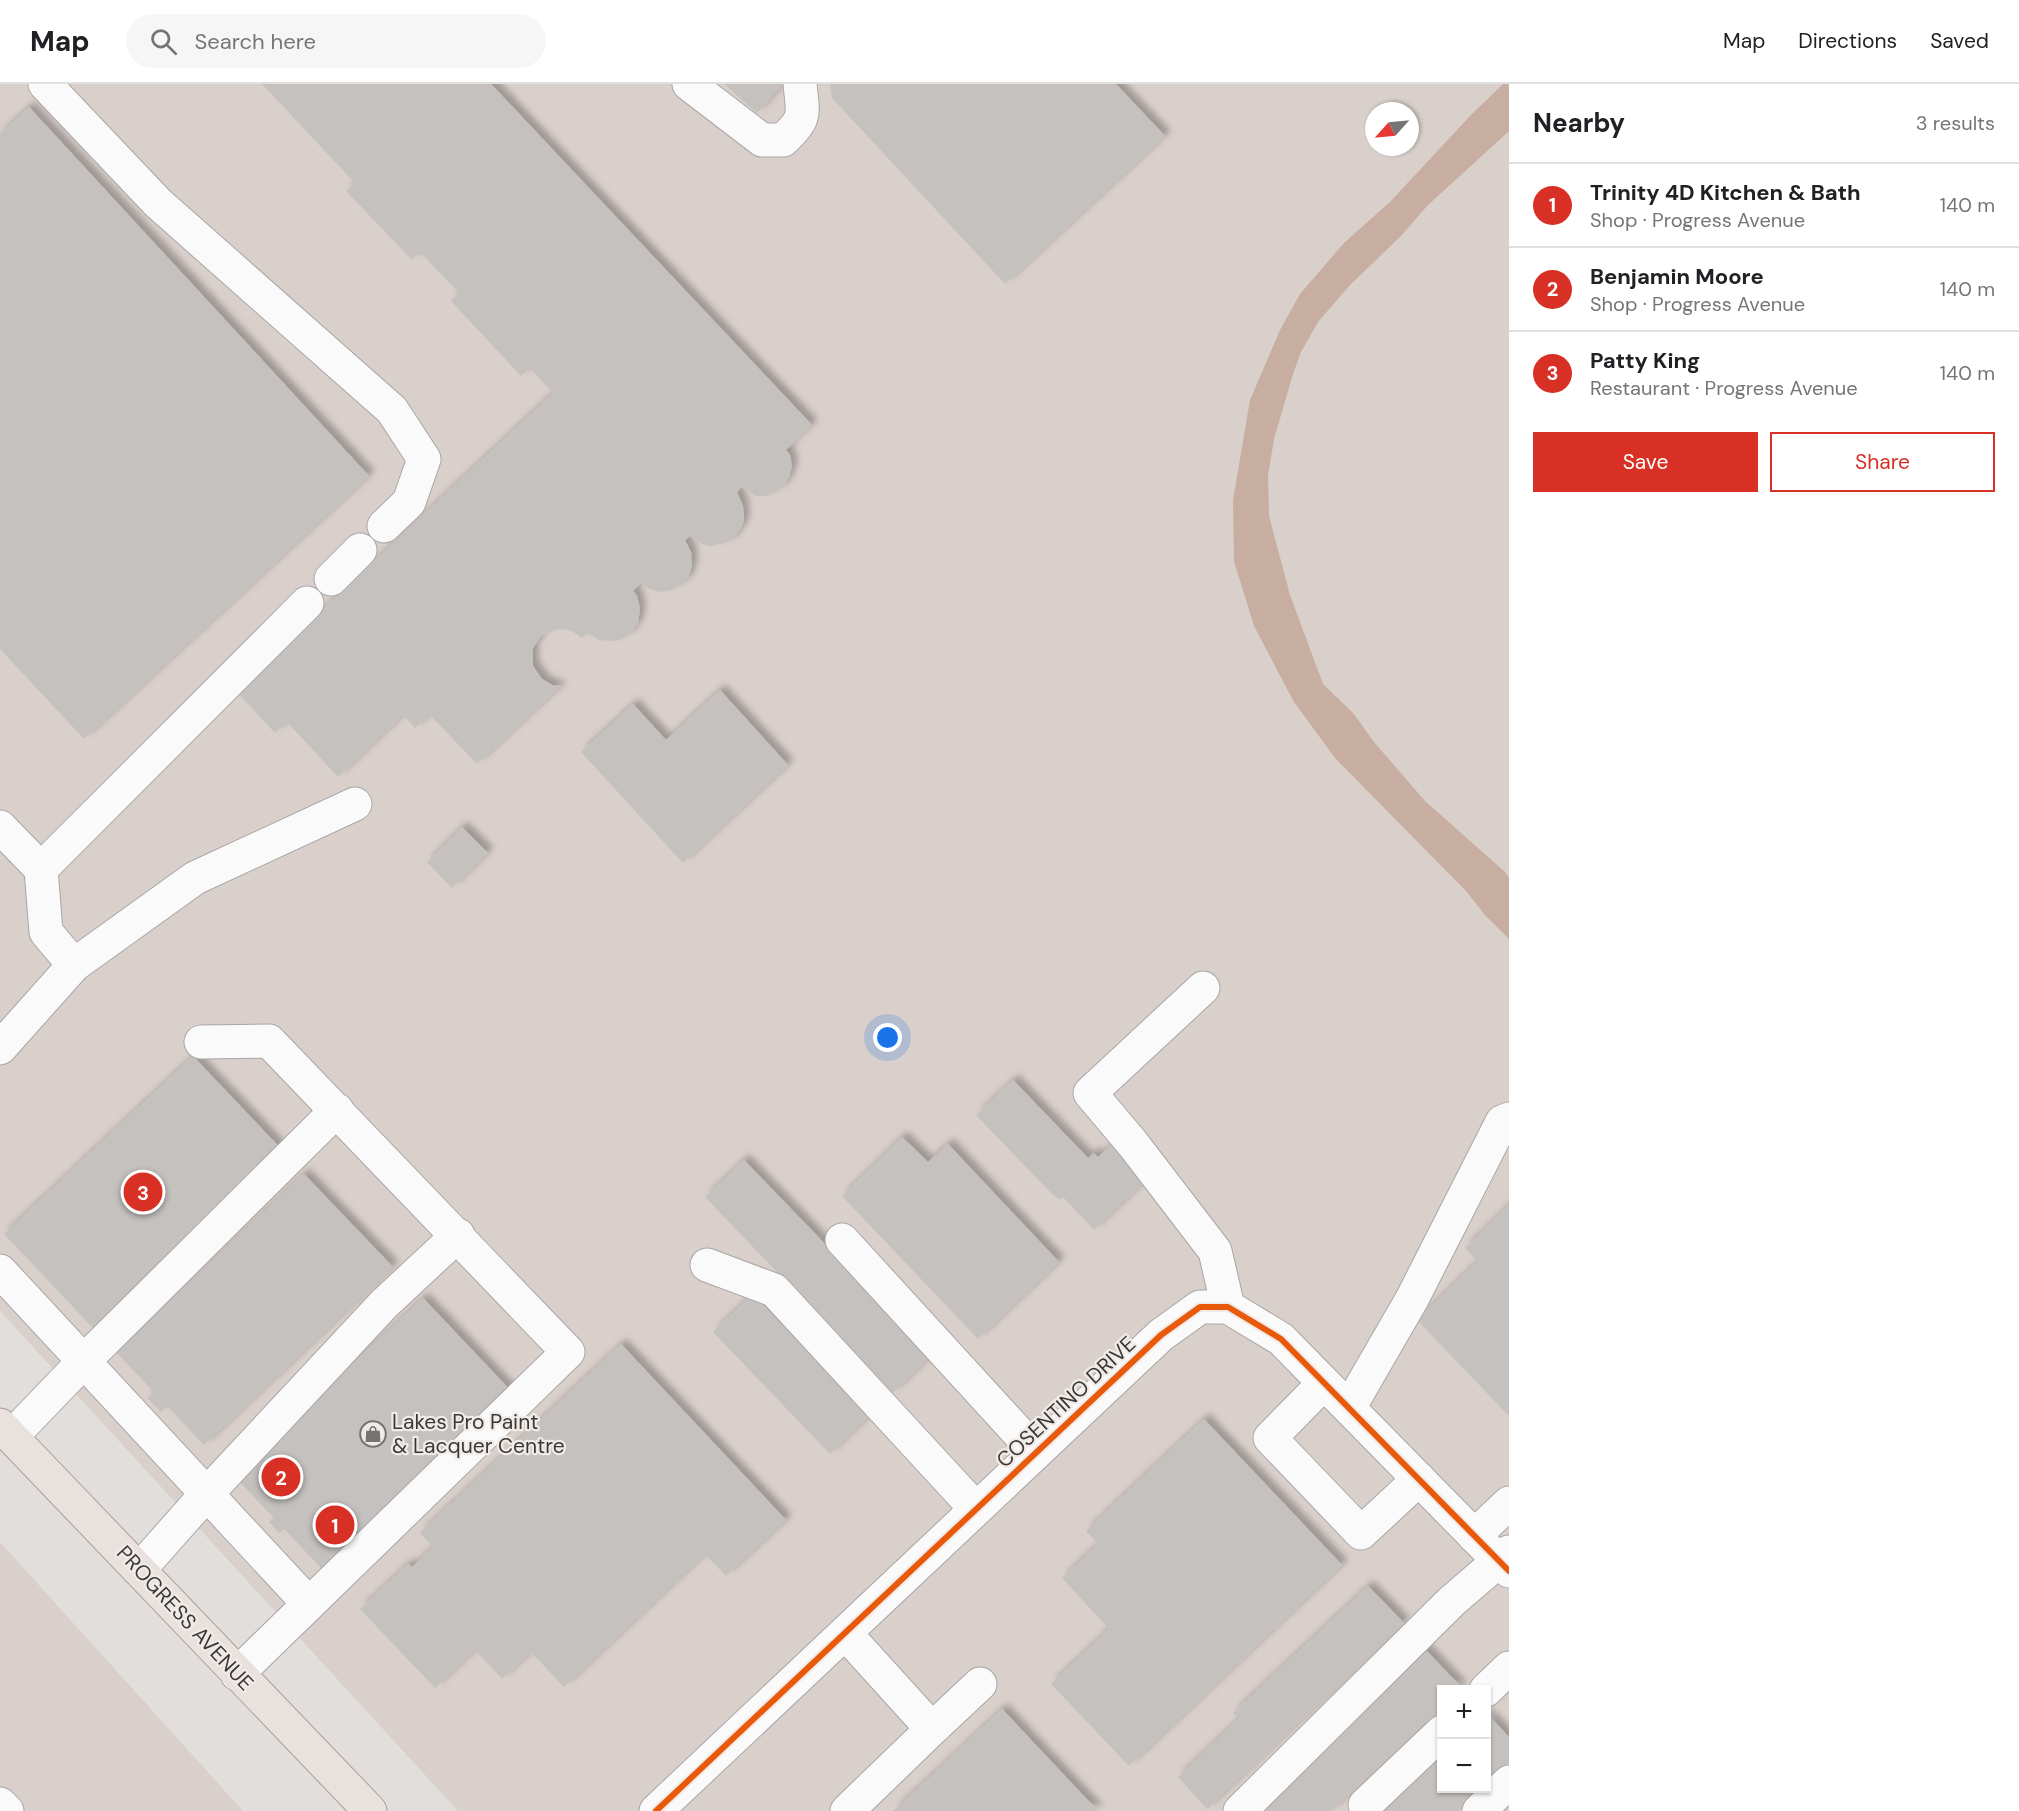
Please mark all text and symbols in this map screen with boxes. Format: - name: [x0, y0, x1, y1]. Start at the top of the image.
- search box: [126, 14, 546, 68]
- text: Map: [30, 23, 90, 60]
- icon: search: [147, 25, 180, 58]
- text: Search here: [195, 27, 316, 56]
- text: Map: [1723, 27, 1765, 55]
- text: Directions: [1798, 27, 1897, 55]
- text: Saved: [1930, 27, 1989, 55]
- north arrow: [1365, 102, 1419, 156]
- text: Nearby: [1533, 106, 1625, 140]
- text: 3 results: [1916, 110, 1995, 136]
- text: Trinity 4D Kitchen & Bath: [1590, 178, 1861, 207]
- text: 1: [1549, 192, 1556, 218]
- text: 140 m: [1940, 192, 1995, 218]
- text: Shop · Progress Avenue: [1590, 207, 1805, 233]
- text: Benjamin Moore: [1590, 262, 1764, 291]
- text: 2: [1547, 276, 1558, 302]
- text: 140 m: [1940, 276, 1995, 302]
- text: Shop · Progress Avenue: [1590, 291, 1805, 317]
- text: Patty King: [1590, 346, 1700, 375]
- text: 3: [1546, 360, 1559, 386]
- text: 140 m: [1940, 360, 1995, 386]
- text: Restaurant · Progress Avenue: [1590, 375, 1858, 401]
- button: Save: [1533, 432, 1758, 492]
- button: Share: [1770, 432, 1995, 492]
- your location: [873, 1023, 902, 1052]
- pin: 3: [124, 1170, 162, 1214]
- street label: COSENTINO DRIVE: [990, 1330, 1142, 1474]
- place label: Lakes Pro Paint & Lacquer Centre: [392, 1408, 565, 1460]
- shop icon: Lakes Pro Paint & Lacquer Centre: [358, 1419, 388, 1449]
- pin: 2: [262, 1454, 300, 1500]
- pin: 1: [316, 1502, 354, 1548]
- street label: PROGRESS AVENUE: [110, 1539, 260, 1697]
- map controls: [1437, 1685, 1491, 1793]
- button: +: [1437, 1685, 1491, 1739]
- button: −: [1437, 1739, 1491, 1793]

